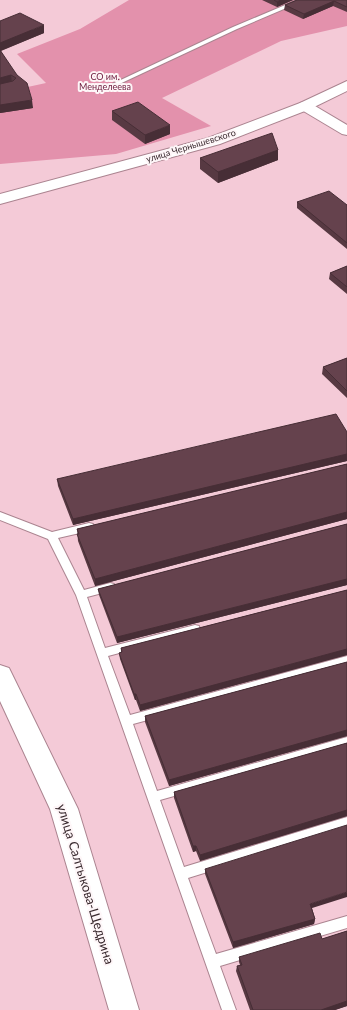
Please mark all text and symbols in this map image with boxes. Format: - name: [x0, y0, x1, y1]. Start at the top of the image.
- park label: СО им. Менделеева: [79, 71, 131, 92]
- street label: улица Чернышевского: [145, 127, 237, 164]
- street label: улица Салтыкова-Щедрина: [54, 802, 118, 966]

